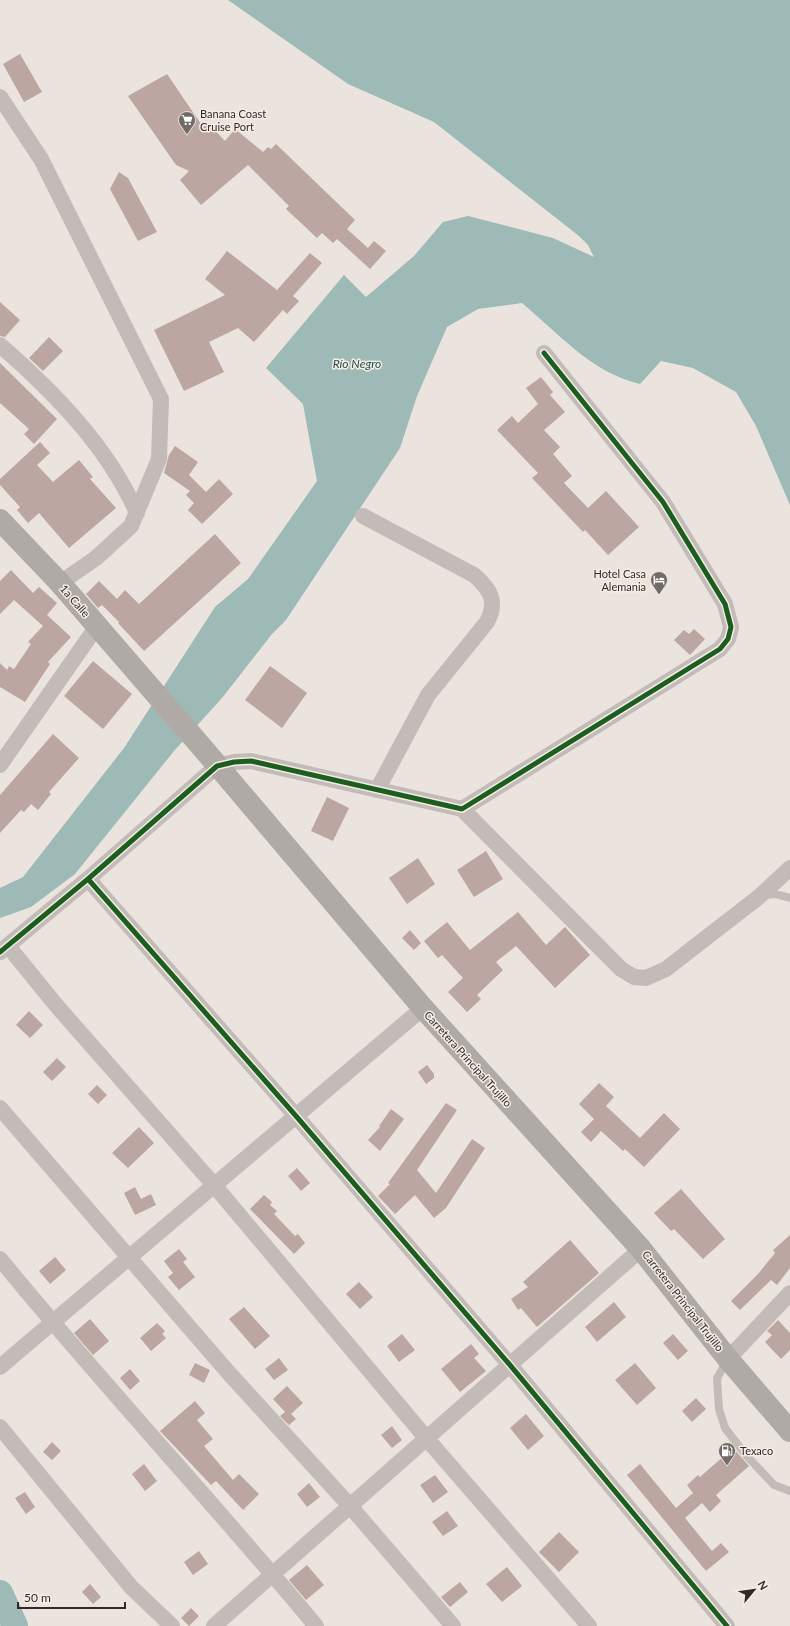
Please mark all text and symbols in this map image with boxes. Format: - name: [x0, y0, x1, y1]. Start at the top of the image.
- place label: Banana Coast Cruise Port: [200, 107, 266, 133]
- supermarket icon: Banana Coast Cruise Port: [177, 110, 197, 135]
- water label: Río Negro: [333, 356, 381, 371]
- place label: Hotel Casa Alemania: [593, 567, 646, 593]
- hotel icon: Hotel Casa Alemania: [649, 570, 669, 595]
- street label: 1a Calle: [58, 582, 93, 620]
- street label: Carretera Principal Trujillo: [422, 1008, 515, 1109]
- street label: Carretera Principal Trujillo: [640, 1248, 727, 1354]
- fuel station icon: Texaco: [717, 1441, 737, 1466]
- place label: Texaco: [740, 1444, 773, 1457]
- north arrow: [734, 1570, 774, 1610]
- text: N: [755, 1578, 771, 1592]
- scale bar: [18, 1584, 125, 1610]
- text: 50 m: [24, 1590, 51, 1605]

